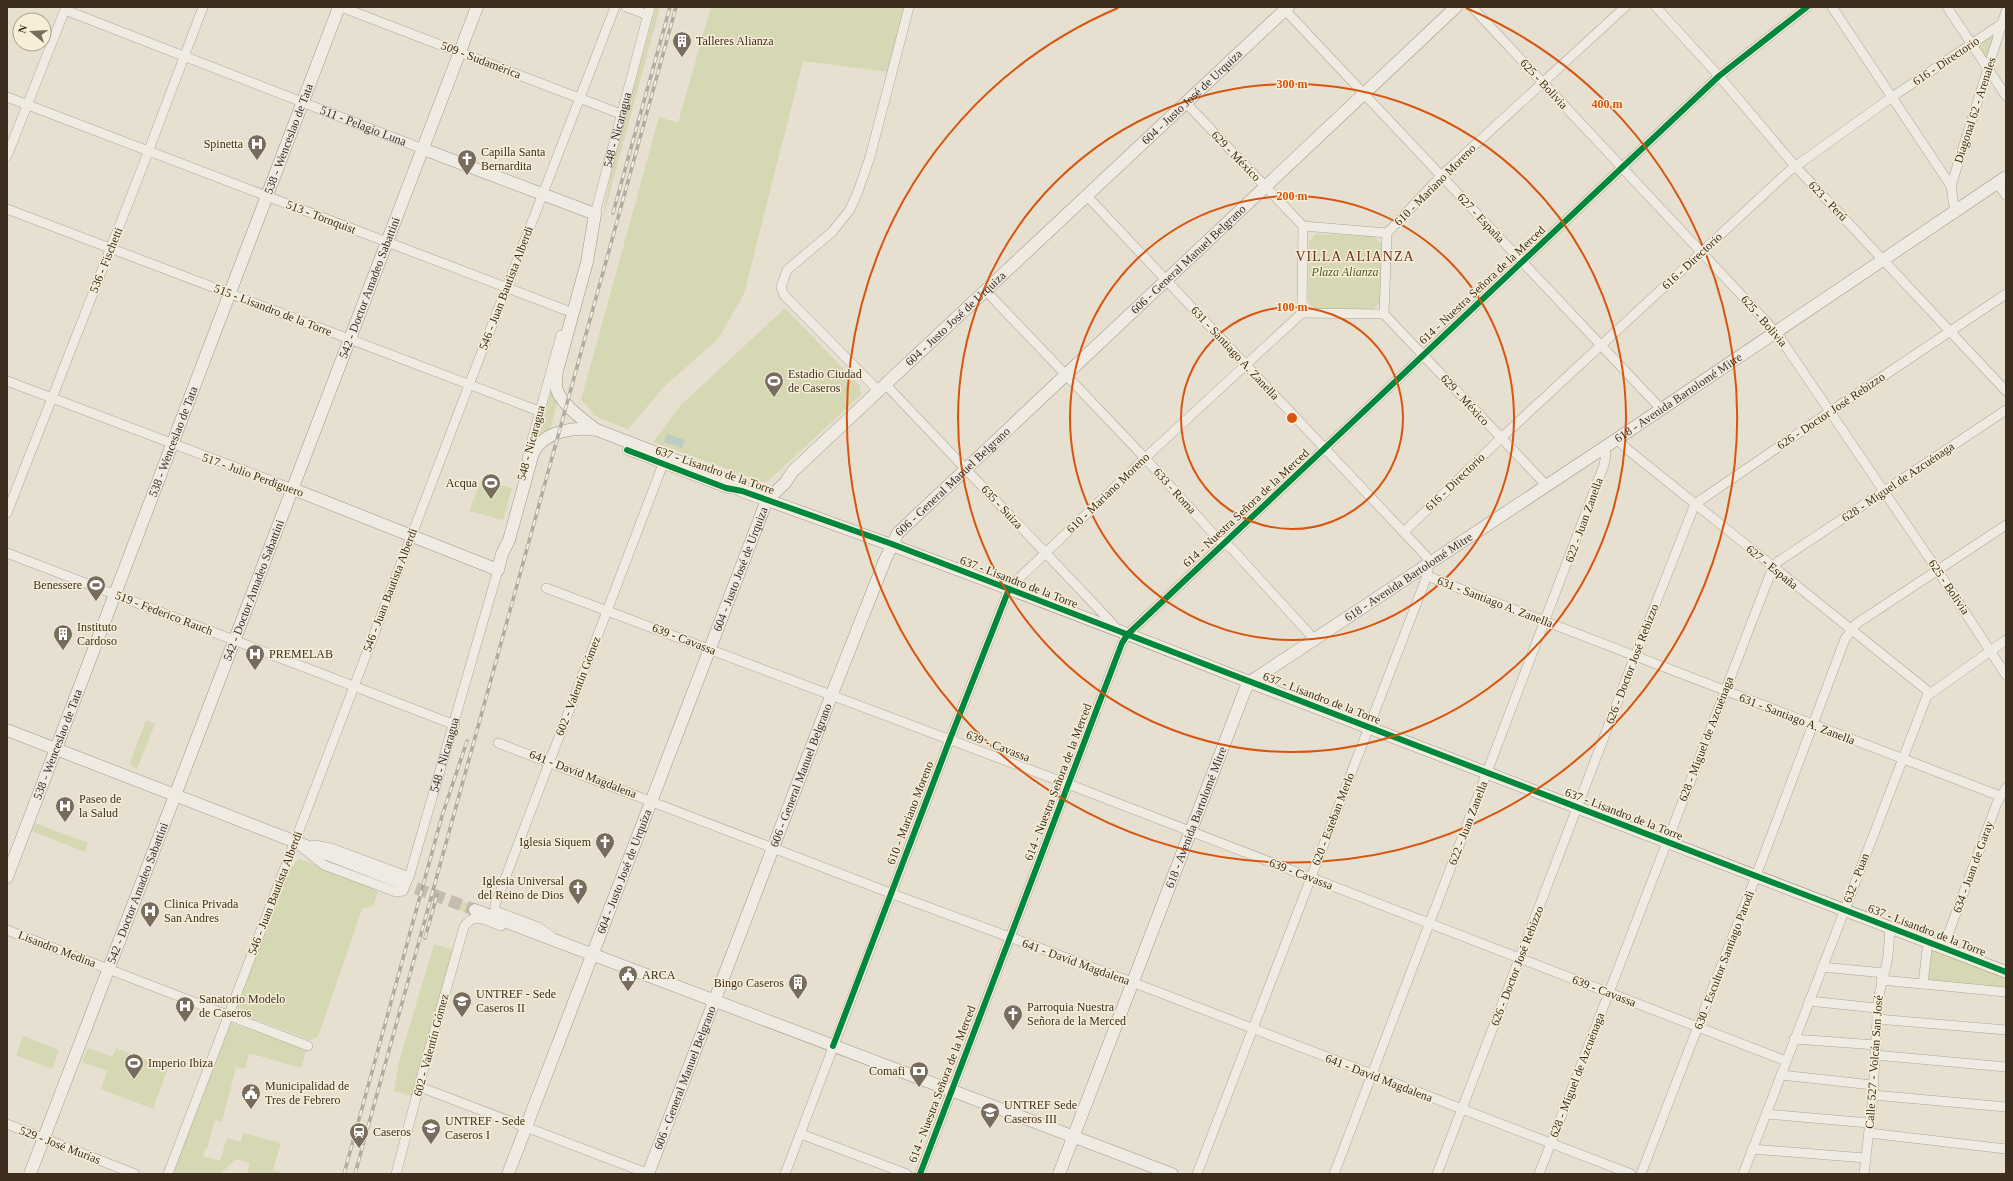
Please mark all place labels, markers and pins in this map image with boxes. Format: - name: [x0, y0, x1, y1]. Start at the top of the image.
- building icon: Talleres Alianza: [671, 30, 693, 58]
- place label: Talleres Alianza: [696, 34, 774, 48]
- hospital icon: Spinetta: [246, 133, 268, 161]
- place label: Spinetta: [204, 137, 244, 151]
- place label: Capilla Santa Bernardita: [481, 145, 546, 173]
- church icon: Capilla Santa Bernardita: [456, 148, 478, 176]
- place label: Estadio Ciudad de Caseros: [788, 367, 862, 395]
- sports icon: Estadio Ciudad de Caseros: [763, 370, 785, 398]
- centre of rings: [1285, 411, 1299, 425]
- sports icon: Acqua: [480, 472, 502, 500]
- place label: Acqua: [446, 476, 478, 490]
- sports icon: Benessere: [85, 574, 107, 602]
- place label: Benessere: [33, 578, 82, 592]
- place label: Instituto Cardoso: [77, 620, 117, 648]
- building icon: Instituto Cardoso: [52, 623, 74, 651]
- hospital icon: PREMELAB: [244, 643, 266, 671]
- place label: PREMELAB: [269, 647, 333, 661]
- place label: Paseo de la Salud: [79, 792, 121, 820]
- hospital icon: Paseo de la Salud: [54, 795, 76, 823]
- church icon: Iglesia Siquem: [594, 831, 616, 859]
- place label: Iglesia Siquem: [519, 835, 592, 849]
- place label: Iglesia Universal del Reino de Dios: [478, 874, 565, 902]
- church icon: Iglesia Universal del Reino de Dios: [567, 877, 589, 905]
- place label: Clinica Privada San Andres: [164, 897, 239, 925]
- hospital icon: Clinica Privada San Andres: [139, 900, 161, 928]
- public building icon: ARCA: [617, 964, 639, 992]
- place label: ARCA: [642, 968, 676, 982]
- building icon: Bingo Caseros: [787, 972, 809, 1000]
- place label: Bingo Caseros: [714, 976, 784, 990]
- place label: UNTREF - Sede Caseros II: [476, 987, 556, 1015]
- school or university icon: UNTREF - Sede Caseros II: [451, 990, 473, 1018]
- place label: Sanatorio Modelo de Caseros: [199, 992, 285, 1020]
- hospital icon: Sanatorio Modelo de Caseros: [174, 995, 196, 1023]
- place label: Parroquia Nuestra Señora de la Merced: [1027, 1000, 1126, 1028]
- church icon: Parroquia Nuestra Señora de la Merced: [1002, 1003, 1024, 1031]
- sports icon: Imperio Ibiza: [123, 1052, 145, 1080]
- place label: Imperio Ibiza: [148, 1056, 214, 1070]
- bank icon: Comafi: [908, 1060, 930, 1088]
- place label: Comafi: [869, 1064, 906, 1078]
- place label: Municipalidad de Tres de Febrero: [265, 1079, 349, 1107]
- public building icon: Municipalidad de Tres de Febrero: [240, 1082, 262, 1110]
- place label: UNTREF Sede Caseros III: [1004, 1098, 1077, 1126]
- school or university icon: UNTREF Sede Caseros III: [979, 1101, 1001, 1129]
- place label: UNTREF - Sede Caseros I: [445, 1114, 525, 1142]
- school or university icon: UNTREF - Sede Caseros I: [420, 1117, 442, 1145]
- station icon: Caseros: [348, 1121, 370, 1149]
- place label: Caseros: [373, 1125, 411, 1139]

